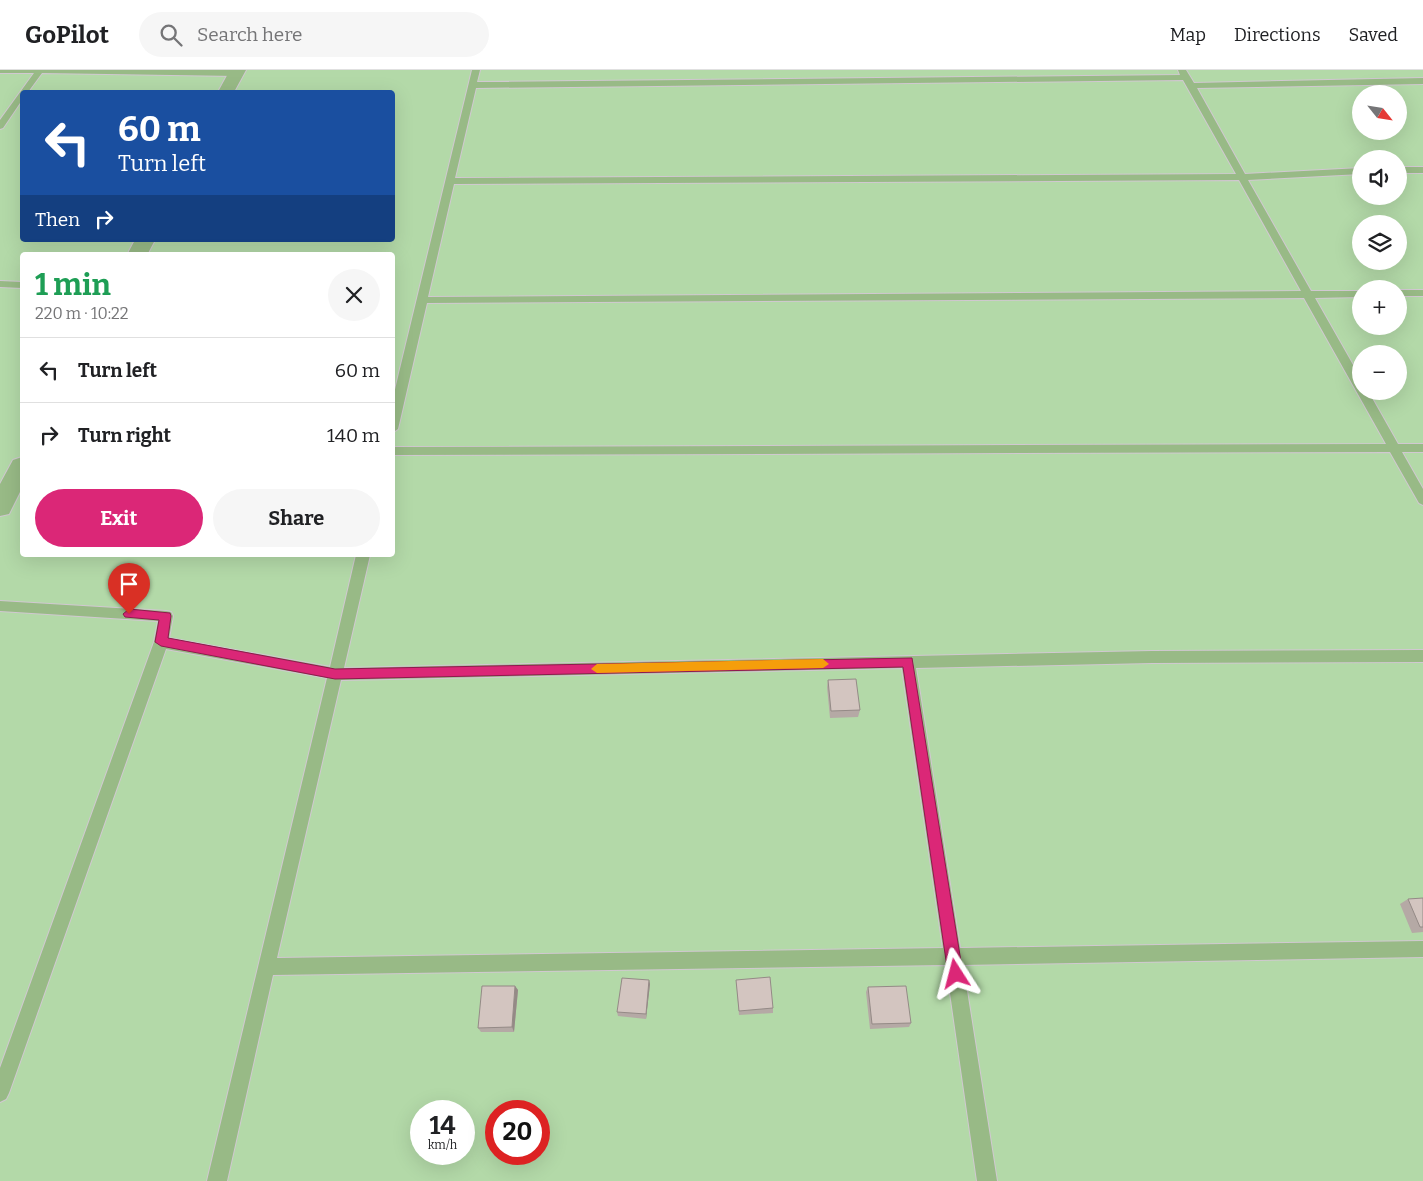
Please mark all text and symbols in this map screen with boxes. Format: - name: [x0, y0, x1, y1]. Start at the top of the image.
- search box: [139, 12, 489, 57]
- text: GoPilot: [25, 21, 109, 49]
- icon: search: [157, 21, 185, 49]
- text: Search here: [197, 23, 303, 46]
- text: Map: [1170, 24, 1206, 46]
- text: Directions: [1234, 24, 1321, 46]
- text: Saved: [1349, 24, 1398, 46]
- north arrow: [1352, 85, 1408, 140]
- map controls: [1352, 85, 1407, 400]
- text: 60 m: [118, 108, 201, 150]
- icon: left: [35, 110, 100, 175]
- text: Turn left: [118, 150, 206, 177]
- button: sound: [1352, 150, 1407, 205]
- icon: right: [90, 205, 118, 233]
- text: Then: [35, 208, 80, 231]
- button: layers: [1352, 215, 1407, 270]
- text: 1 min: [35, 267, 111, 303]
- button: close: [328, 269, 380, 321]
- button: +: [1352, 280, 1407, 335]
- text: 220 m · 10:22: [35, 304, 128, 323]
- button: −: [1352, 345, 1407, 400]
- icon: left: [35, 356, 63, 384]
- text: Turn left: [78, 359, 157, 382]
- text: 60 m: [335, 359, 380, 382]
- icon: right: [35, 421, 63, 449]
- text: Turn right: [78, 424, 171, 447]
- text: 140 m: [327, 424, 380, 447]
- button: Exit: [35, 489, 203, 547]
- button: Share: [213, 489, 380, 547]
- pin: [108, 563, 150, 614]
- icon: arrive: [115, 570, 143, 598]
- position arrow: [929, 947, 981, 999]
- speed limit sign: 20: [485, 1100, 550, 1165]
- text: 14: [429, 1111, 456, 1141]
- text: km/h: [428, 1138, 457, 1152]

